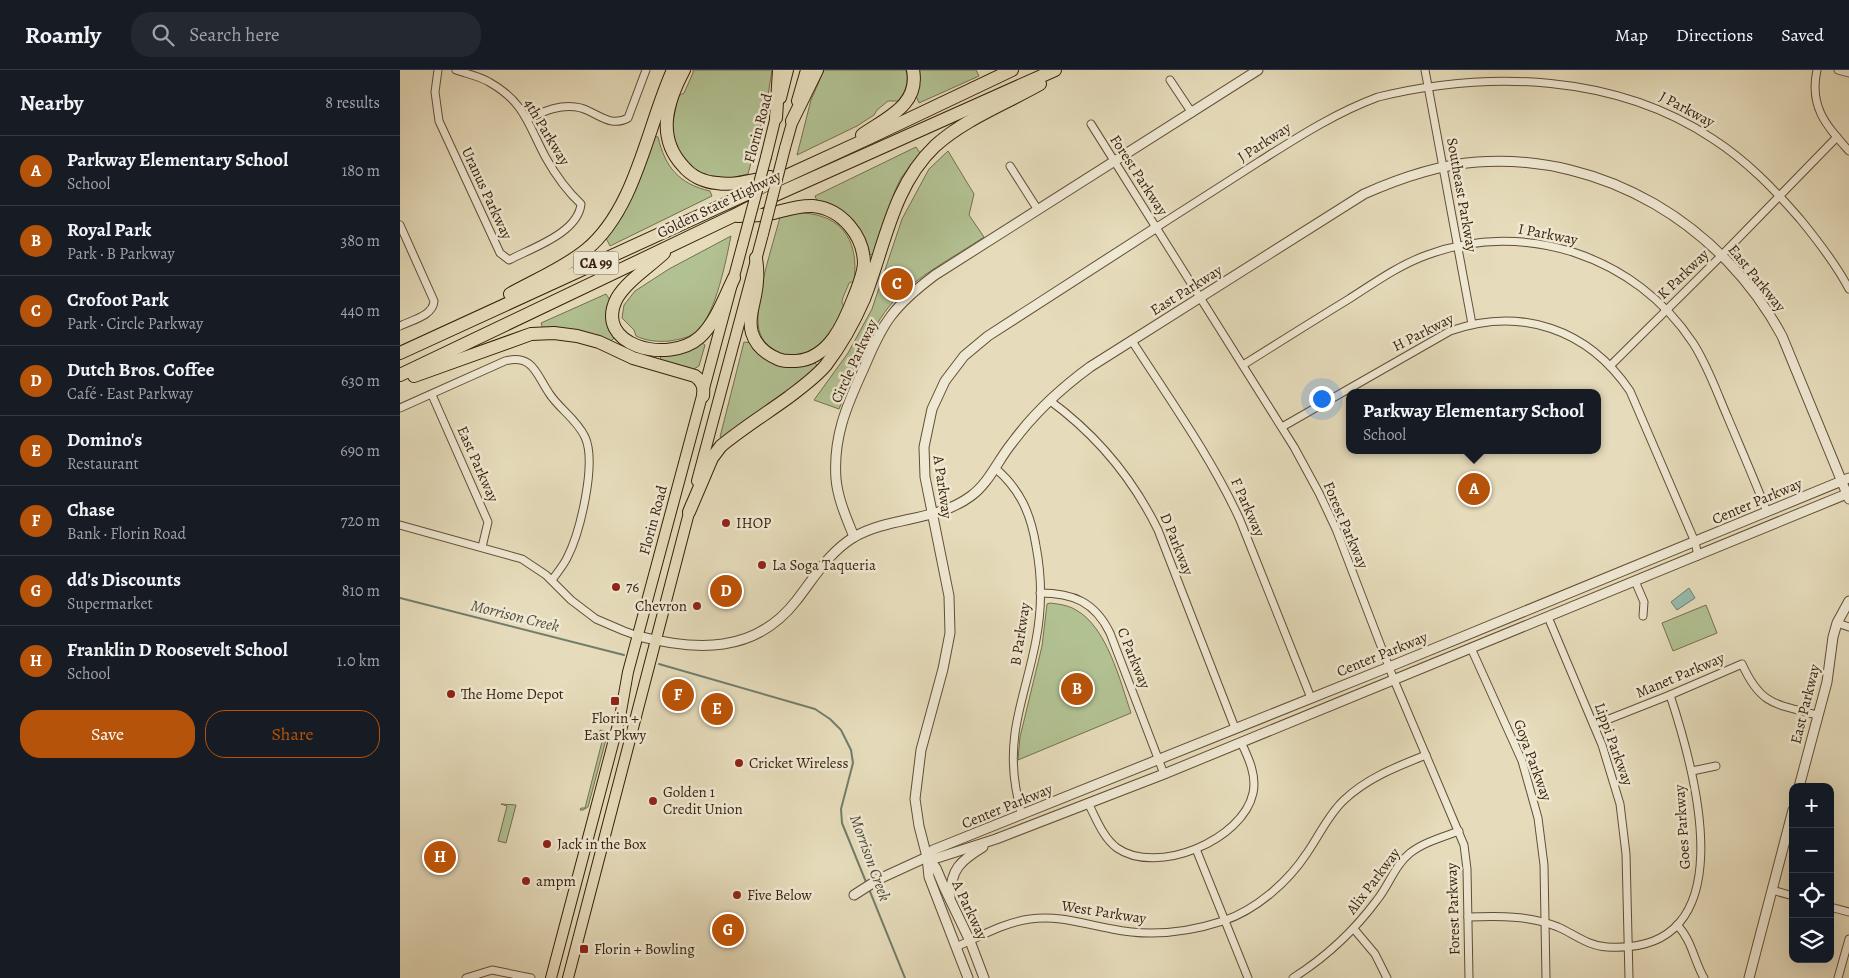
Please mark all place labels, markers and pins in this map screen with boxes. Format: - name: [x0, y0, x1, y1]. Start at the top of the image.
- pin: C: [881, 265, 913, 303]
- pin: A: [1458, 470, 1490, 508]
- place label: IHOP: [736, 513, 771, 533]
- marker: IHOP: [720, 517, 732, 529]
- place label: La Soga Taqueria: [772, 555, 876, 575]
- marker: La Soga Taqueria: [756, 559, 768, 571]
- pin: D: [710, 572, 742, 610]
- place label: 76: [626, 577, 639, 597]
- marker: 76: [610, 581, 622, 593]
- place label: Chevron: [635, 596, 687, 616]
- marker: Chevron: [691, 600, 703, 612]
- pin: B: [1061, 670, 1093, 708]
- pin: F: [662, 676, 694, 714]
- place label: The Home Depot: [461, 684, 564, 704]
- marker: The Home Depot: [445, 688, 457, 700]
- pin: E: [701, 690, 733, 728]
- marker: Florin + East Pkwy: [609, 695, 621, 707]
- place label: Florin + East Pkwy: [584, 708, 647, 745]
- place label: Cricket Wireless: [749, 753, 849, 773]
- marker: Cricket Wireless: [733, 757, 745, 769]
- place label: Golden 1 Credit Union: [663, 782, 743, 819]
- marker: Golden 1 Credit Union: [647, 795, 659, 807]
- place label: Jack in the Box: [557, 834, 646, 854]
- pin: H: [424, 838, 456, 876]
- marker: Jack in the Box: [541, 838, 553, 850]
- place label: ampm: [536, 871, 576, 891]
- marker: ampm: [520, 875, 532, 887]
- place label: Five Below: [747, 885, 812, 905]
- marker: Five Below: [731, 889, 743, 901]
- pin: G: [712, 911, 744, 949]
- place label: Florin + Bowling: [594, 939, 695, 959]
- marker: Florin + Bowling: [578, 943, 590, 955]

